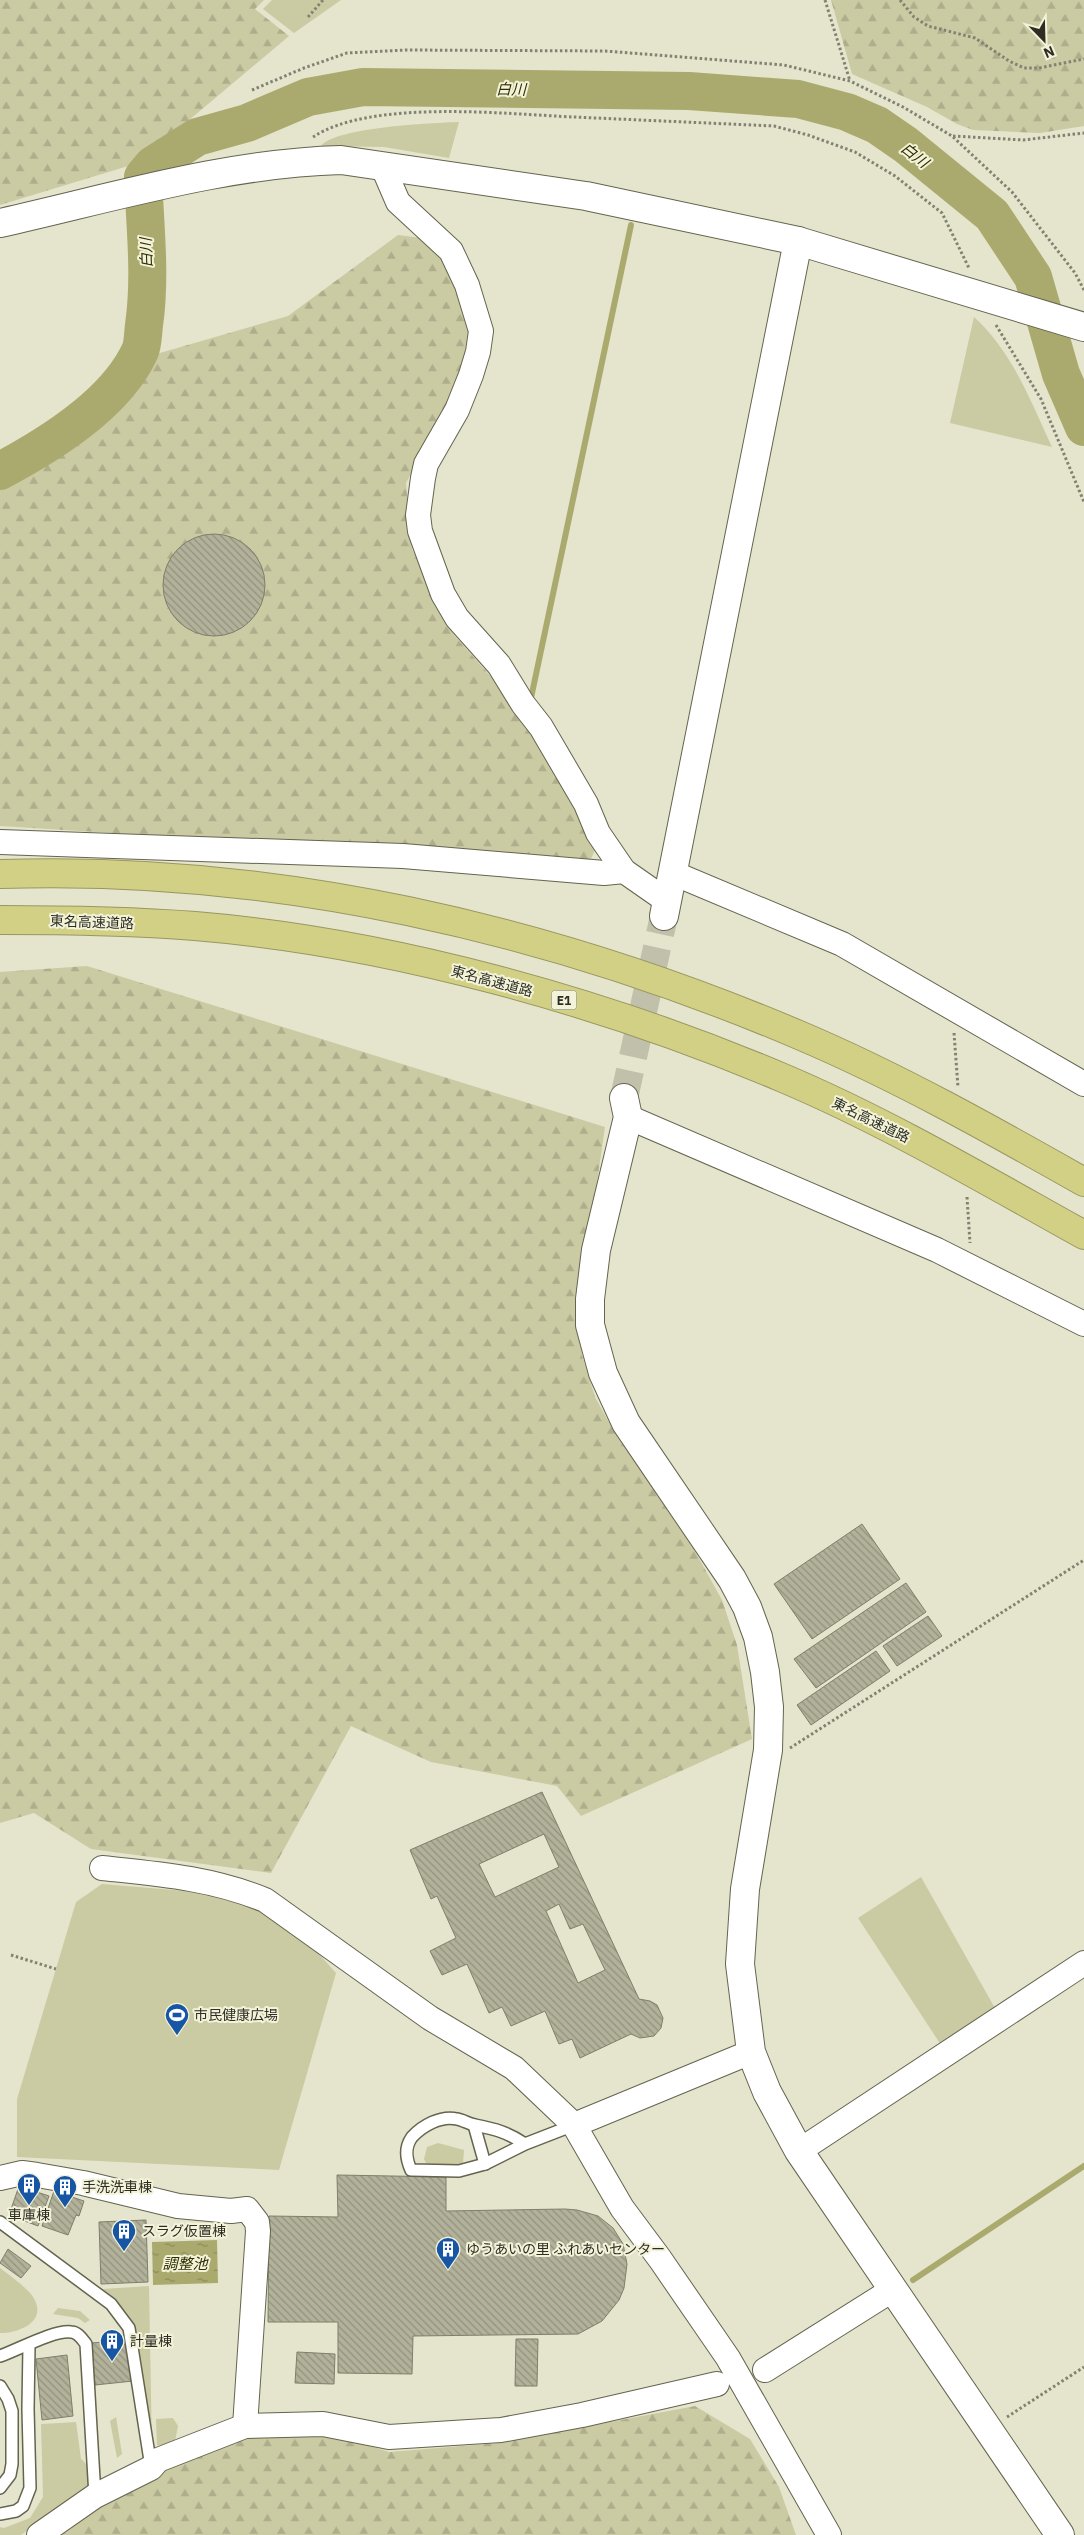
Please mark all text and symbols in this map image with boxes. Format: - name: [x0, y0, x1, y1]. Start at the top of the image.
- north arrow: [1019, 15, 1069, 65]
- text: N: [1041, 42, 1057, 62]
- water label: 白川: [496, 79, 528, 99]
- water label: 白川: [897, 138, 934, 173]
- water label: 白川: [136, 236, 156, 268]
- street label: 東名高速道路: [50, 912, 134, 932]
- street label: 東名高速道路: [449, 961, 535, 1001]
- road number: E1: [552, 990, 576, 1010]
- street label: 東名高速道路: [829, 1093, 913, 1147]
- sports icon: 市民健康広場: [164, 2002, 190, 2036]
- place label: 市民健康広場: [194, 2006, 278, 2024]
- building icon: 車庫棟: [16, 2172, 42, 2206]
- building icon: 手洗洗車棟: [52, 2174, 78, 2208]
- place label: 手洗洗車棟: [82, 2178, 152, 2196]
- place label: 車庫棟: [8, 2206, 50, 2224]
- building icon: スラグ仮置棟: [111, 2218, 137, 2252]
- place label: スラグ仮置棟: [142, 2222, 226, 2240]
- building icon: ゆうあいの里 ふれあいセンター: [435, 2236, 461, 2270]
- place label: ゆうあいの里 ふれあいセンター: [466, 2240, 665, 2258]
- water label: 調整池: [162, 2254, 209, 2273]
- building icon: 計量棟: [99, 2328, 125, 2362]
- place label: 計量棟: [130, 2332, 172, 2350]

